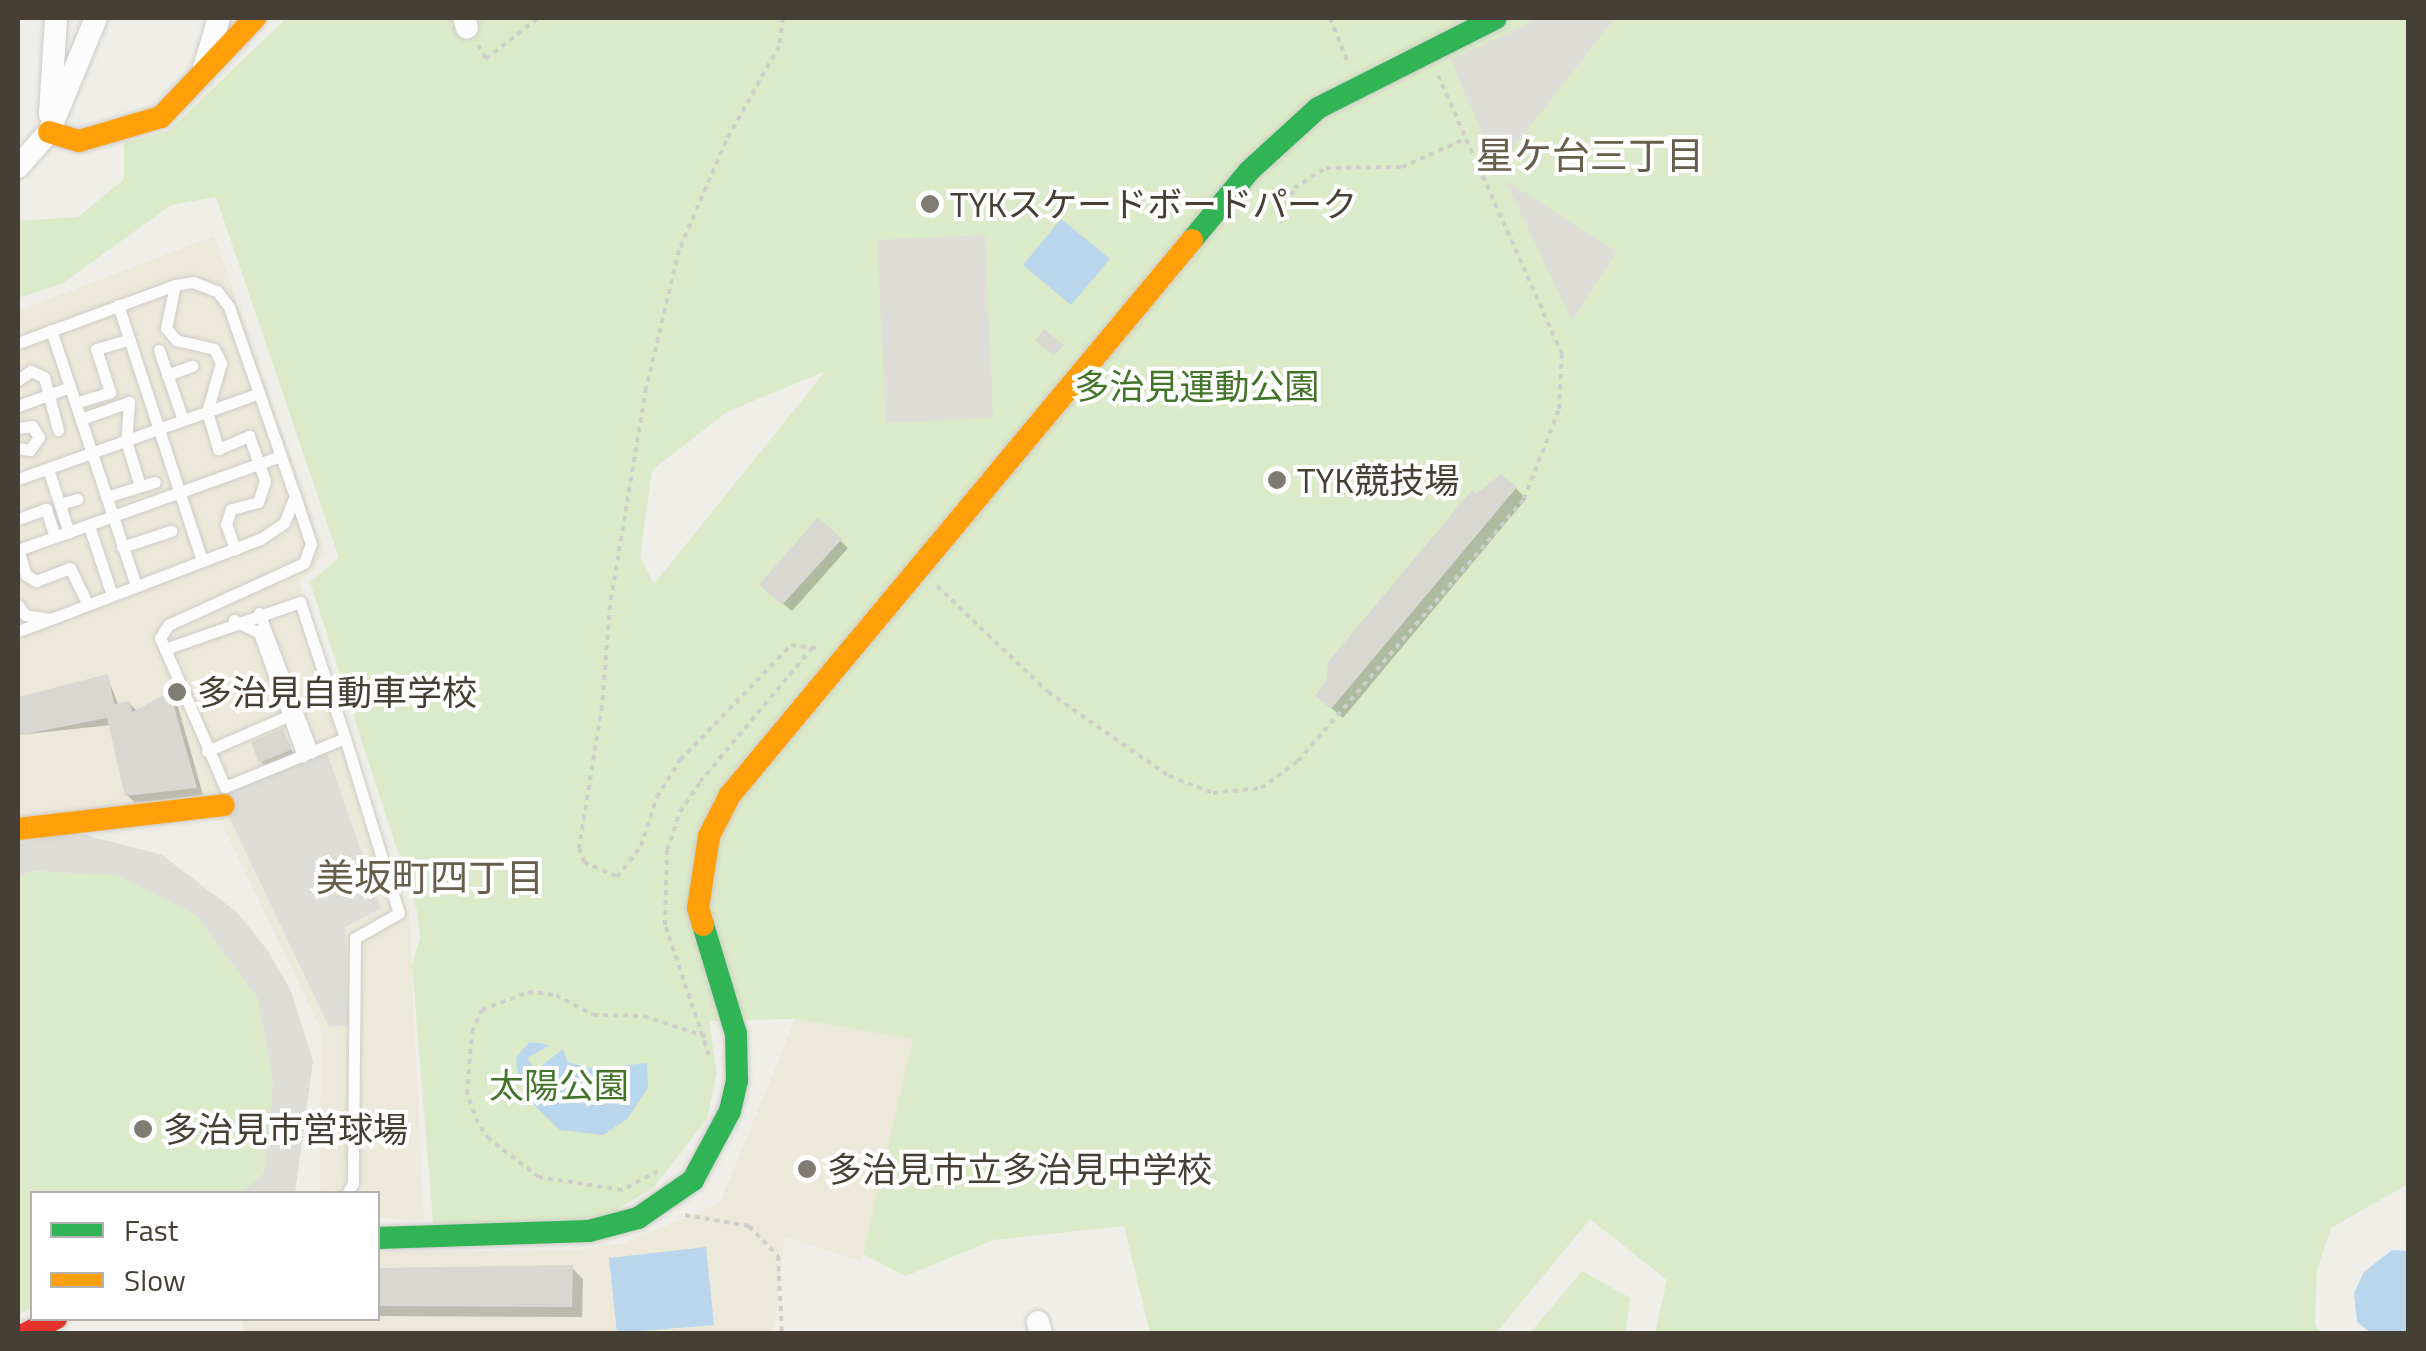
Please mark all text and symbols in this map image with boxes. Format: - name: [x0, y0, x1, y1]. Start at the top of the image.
- district label: 星ケ台三丁目: [1476, 133, 1704, 179]
- place label: TYKスケードボードパーク: [950, 183, 1357, 225]
- marker: TYKスケードボードパーク: [919, 193, 941, 215]
- park label: 多治見運動公園: [1075, 365, 1319, 407]
- place label: TYK競技場: [1297, 459, 1459, 501]
- marker: TYK競技場: [1266, 469, 1288, 491]
- place label: 多治見自動車学校: [197, 671, 477, 713]
- marker: 多治見自動車学校: [166, 681, 188, 703]
- district label: 美坂町四丁目: [316, 855, 544, 901]
- park label: 太陽公園: [489, 1064, 629, 1106]
- place label: 多治見市営球場: [163, 1108, 408, 1150]
- marker: 多治見市営球場: [132, 1118, 154, 1140]
- place label: 多治見市立多治見中学校: [827, 1148, 1212, 1190]
- marker: 多治見市立多治見中学校: [796, 1158, 818, 1180]
- legend: [30, 1191, 380, 1321]
- text: Fast: [124, 1207, 178, 1253]
- text: Slow: [124, 1257, 186, 1303]

